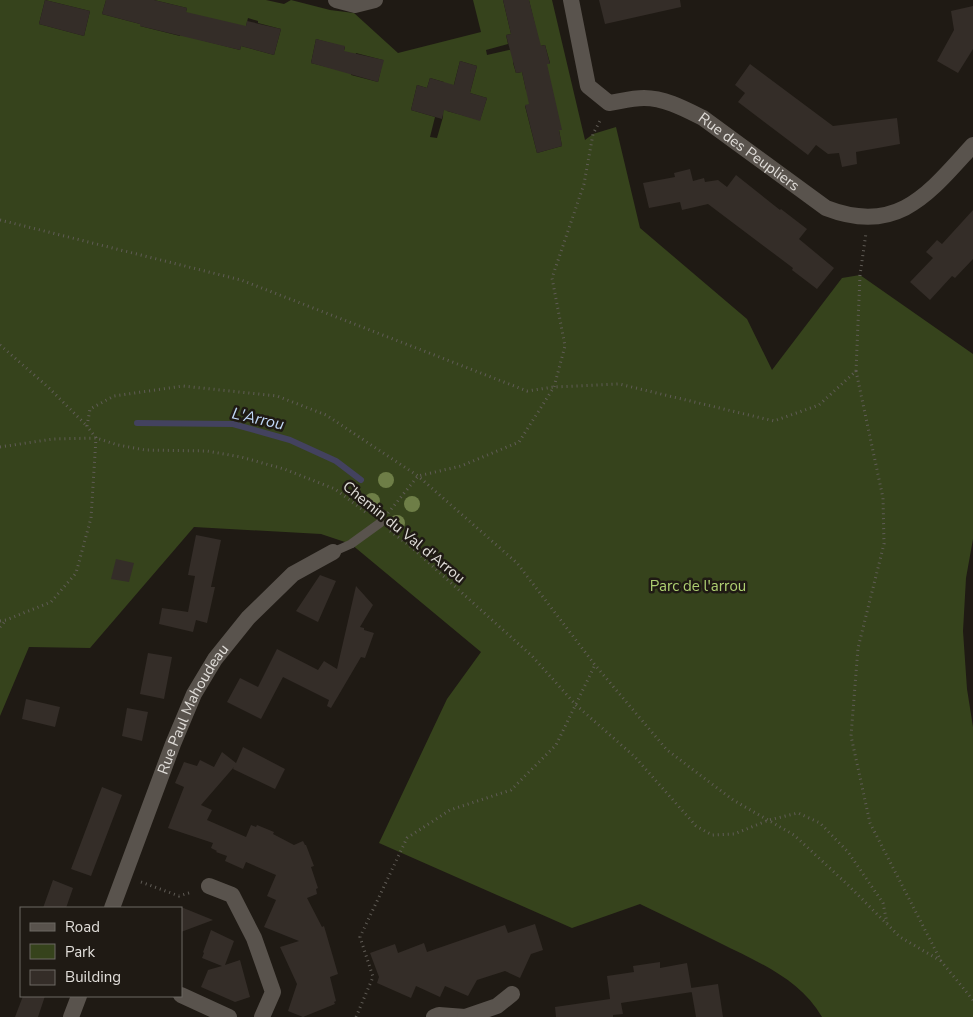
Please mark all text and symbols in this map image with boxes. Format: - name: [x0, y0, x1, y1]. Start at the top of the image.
- street label: Rue des Peupliers: [694, 108, 804, 195]
- water label: L'Arrou: [230, 402, 286, 436]
- street label: Chemin du Val d'Arrou: [338, 476, 470, 588]
- park label: Parc de l'arrou: [650, 576, 746, 596]
- street label: Rue Paul Mahoudeau: [153, 640, 233, 777]
- legend: [20, 907, 182, 997]
- text: Road: [65, 917, 100, 937]
- text: Park: [65, 942, 95, 962]
- text: Building: [65, 967, 121, 987]

